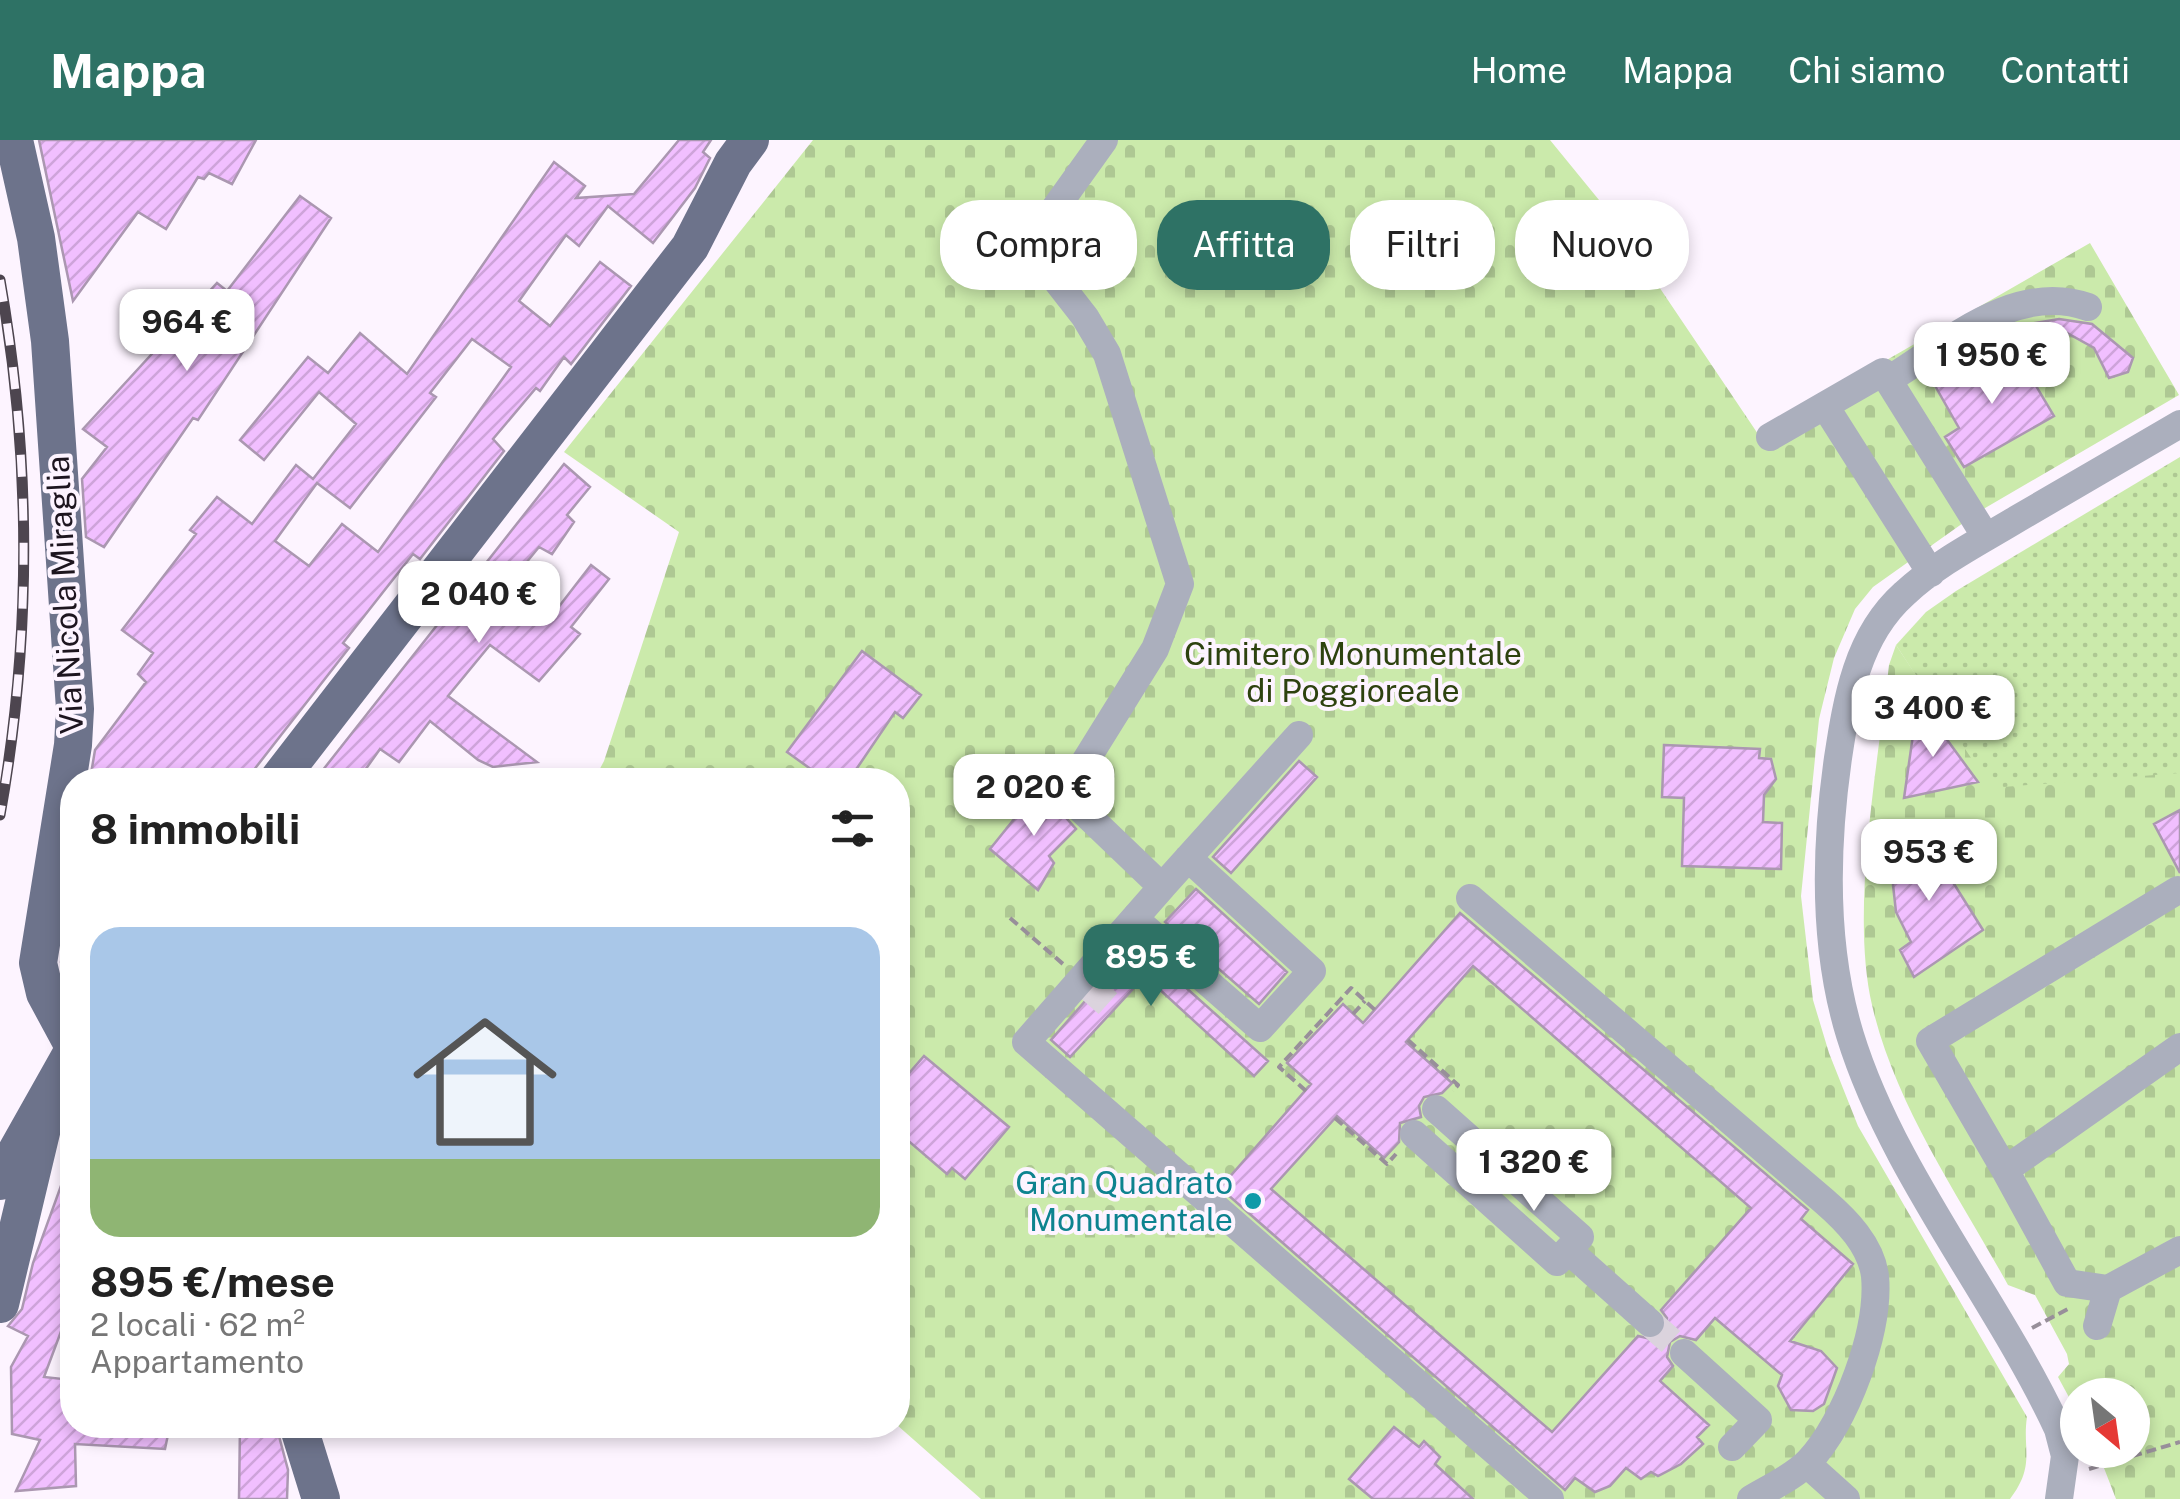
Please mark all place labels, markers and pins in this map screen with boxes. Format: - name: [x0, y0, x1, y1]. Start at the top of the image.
- pin: 964 €: [117, 289, 257, 374]
- pin: 1 950 €: [1900, 322, 2084, 407]
- pin: 2 040 €: [387, 561, 571, 646]
- pin: 3 400 €: [1841, 675, 2025, 760]
- pin: 2 020 €: [942, 754, 1126, 839]
- pin: 953 €: [1859, 819, 1999, 904]
- pin: 895 €: [1081, 924, 1221, 1009]
- pin: 1 320 €: [1442, 1129, 1626, 1214]
- place label: Gran Quadrato Monumentale: [1015, 1164, 1233, 1238]
- marker: Gran Quadrato Monumentale: [1242, 1190, 1264, 1212]

